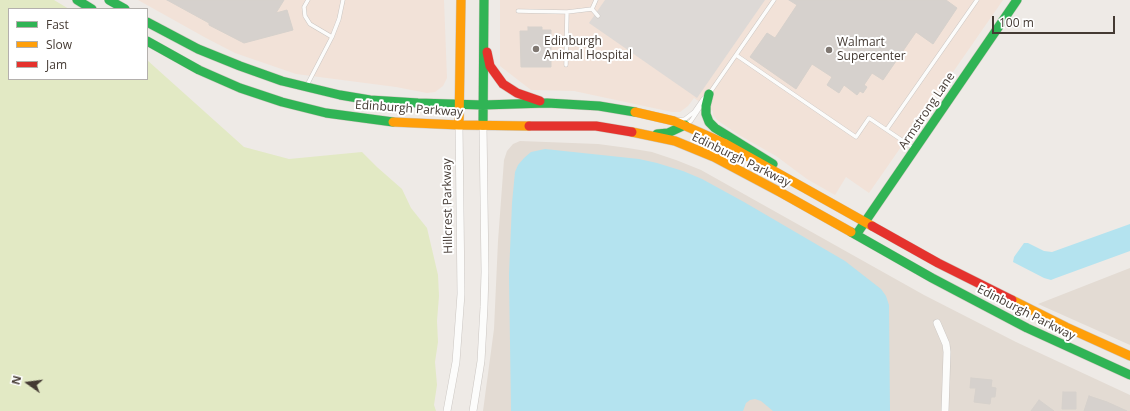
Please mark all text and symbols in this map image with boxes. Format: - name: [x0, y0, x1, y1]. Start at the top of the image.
- legend: [8, 8, 148, 80]
- scale bar: [994, 8, 1117, 34]
- text: 100 m: [999, 14, 1034, 31]
- text: Fast: [46, 16, 69, 33]
- place label: Edinburgh Animal Hospital: [544, 35, 632, 63]
- text: Slow: [46, 36, 72, 53]
- place label: Walmart Supercenter: [837, 36, 906, 64]
- marker: Edinburgh Animal Hospital: [531, 44, 541, 54]
- marker: Walmart Supercenter: [824, 45, 834, 55]
- text: Jam: [46, 56, 67, 73]
- street label: Armstrong Lane: [896, 70, 958, 152]
- street label: Edinburgh Parkway: [355, 98, 463, 120]
- street label: Edinburgh Parkway: [689, 130, 793, 190]
- street label: Hillcrest Parkway: [440, 158, 456, 254]
- street label: Edinburgh Parkway: [975, 282, 1077, 344]
- north arrow: [8, 363, 48, 403]
- text: N: [8, 374, 24, 386]

